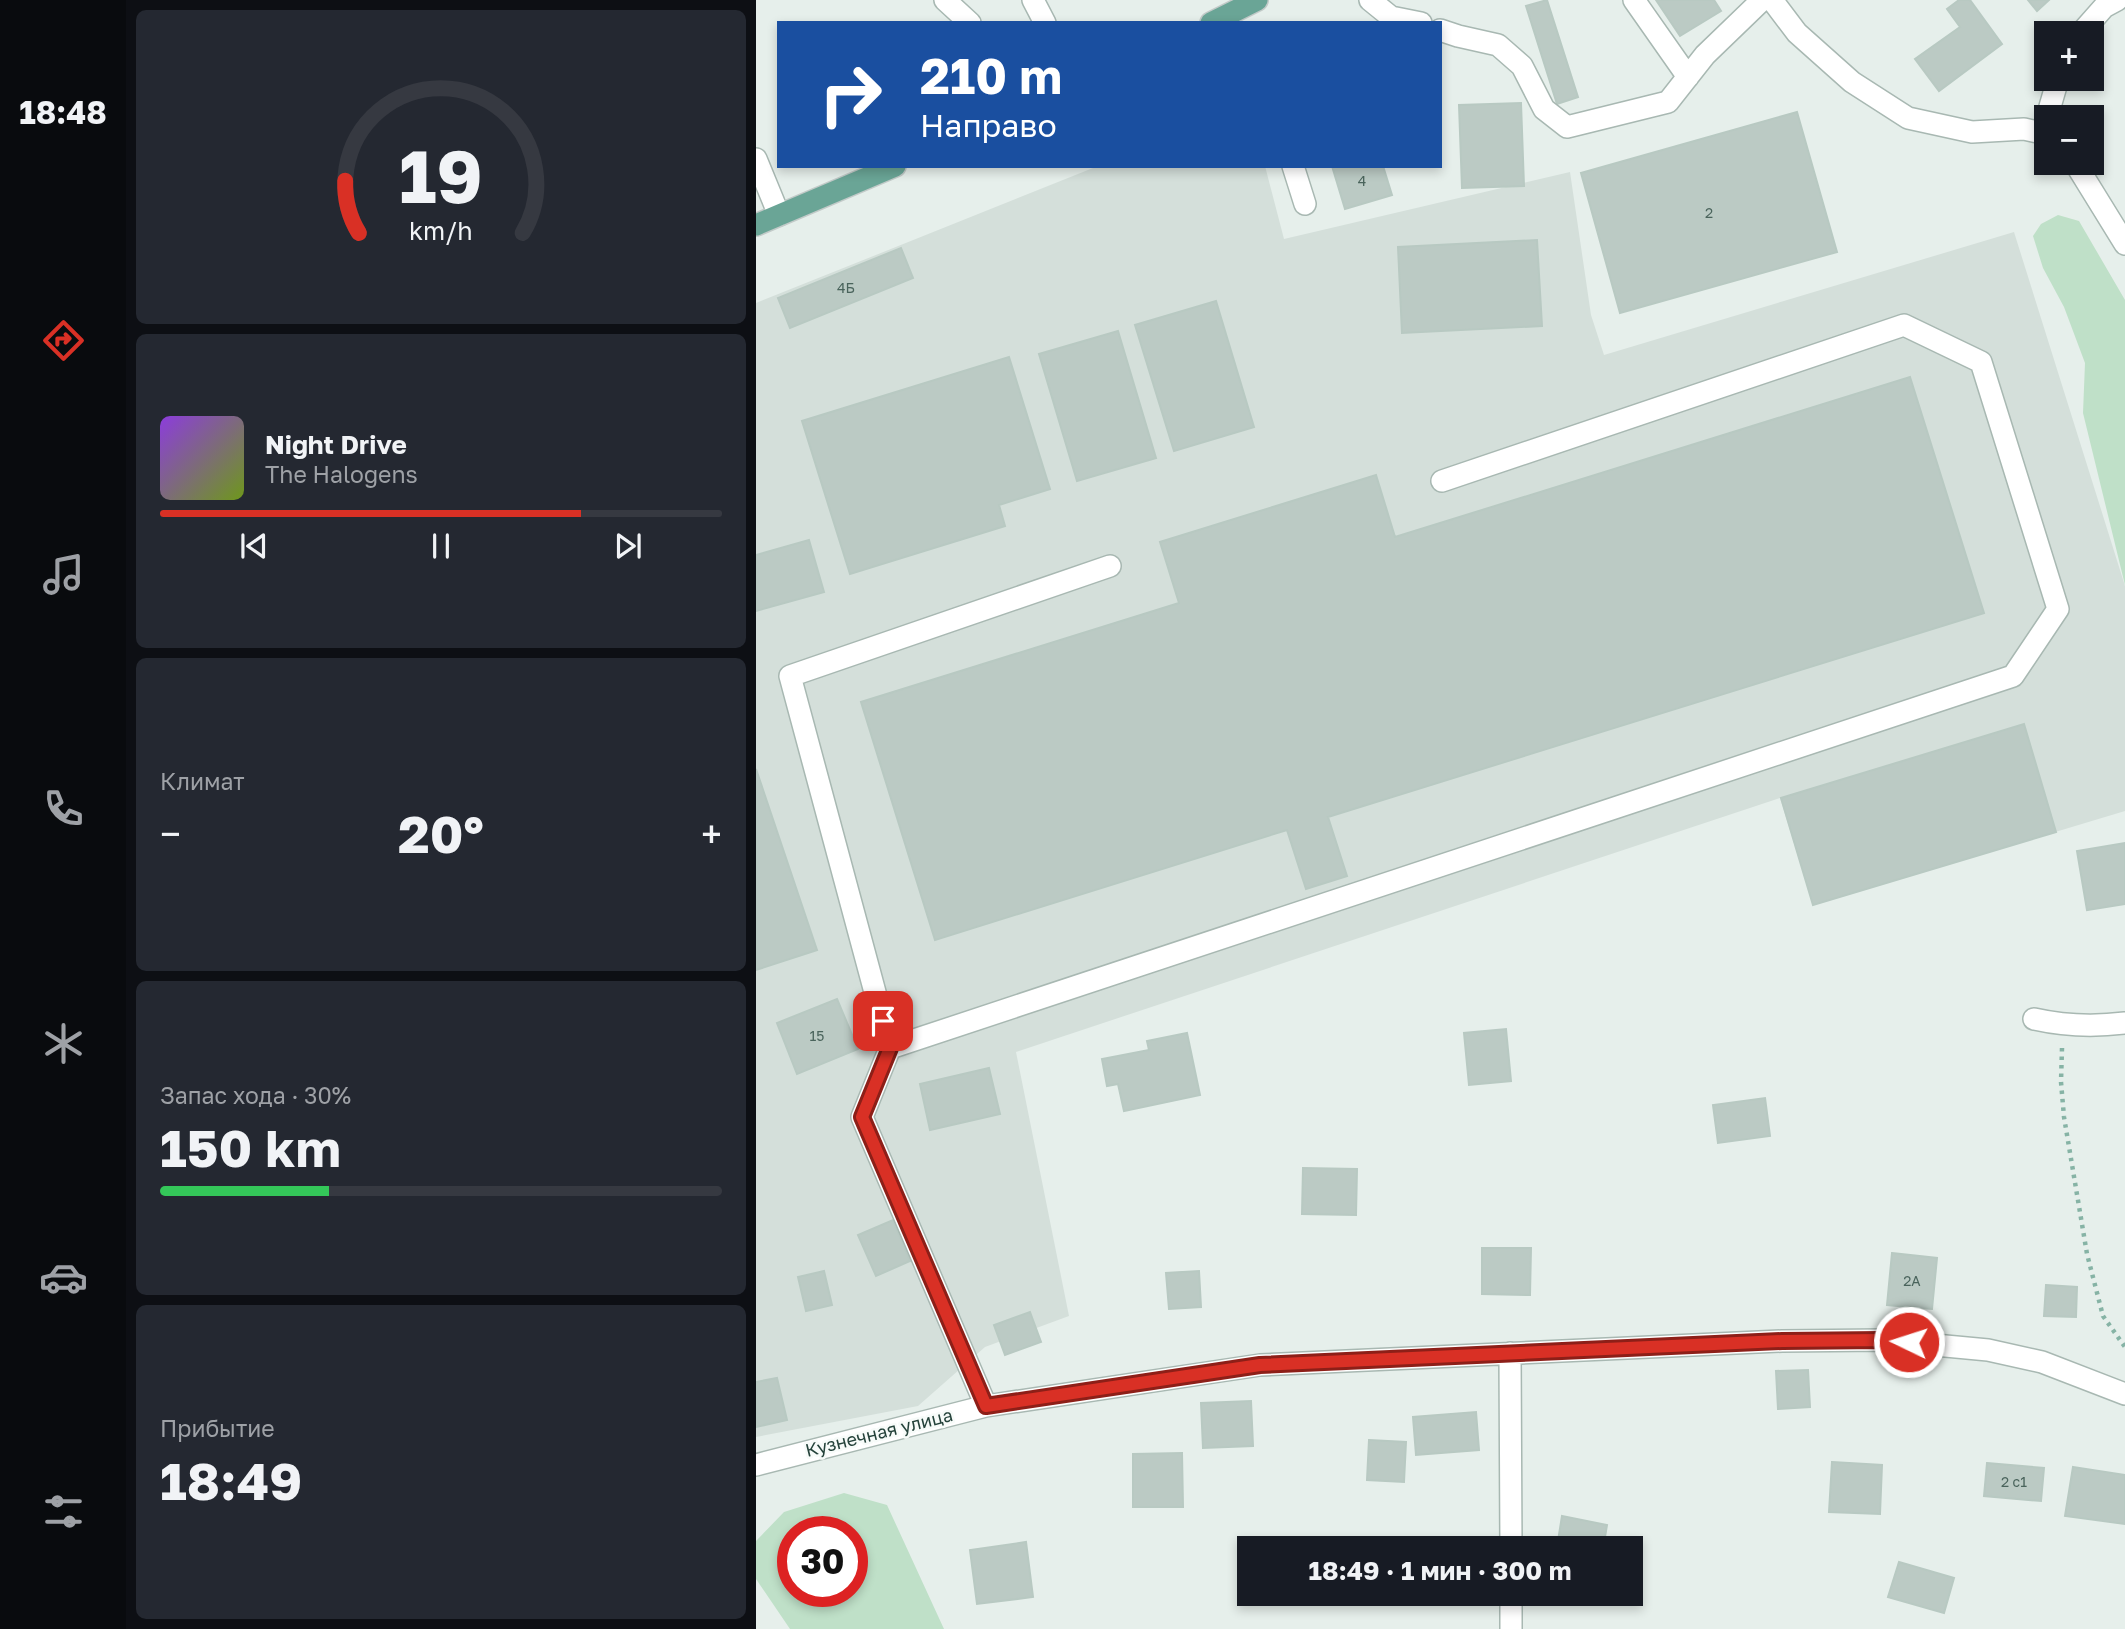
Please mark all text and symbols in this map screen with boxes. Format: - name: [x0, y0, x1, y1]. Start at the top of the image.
- map controls: [2034, 21, 2104, 175]
- button: +: [2034, 21, 2104, 91]
- text: 210 m: [920, 46, 1062, 105]
- icon: right: [805, 49, 896, 140]
- text: 18:48: [19, 93, 107, 131]
- button: −: [2034, 105, 2104, 175]
- text: Направо: [920, 106, 1057, 144]
- text: 19: [399, 132, 483, 219]
- house number: 4: [1358, 172, 1366, 189]
- house number: 2: [1705, 204, 1713, 221]
- text: km/h: [409, 215, 473, 246]
- house number: 4Б: [837, 279, 855, 296]
- icon: directions: [39, 316, 88, 365]
- text: Night Drive: [265, 429, 407, 460]
- text: The Halogens: [265, 460, 418, 488]
- icon: previous: [235, 527, 273, 565]
- icon: pause: [422, 527, 460, 565]
- icon: next: [609, 527, 647, 565]
- icon: music: [39, 550, 88, 599]
- text: Климат: [160, 767, 245, 795]
- icon: phone: [39, 784, 88, 833]
- text: 20°: [398, 802, 484, 864]
- text: −: [160, 811, 181, 856]
- text: +: [701, 811, 722, 856]
- pin: [853, 991, 913, 1051]
- icon: arrive: [864, 1002, 902, 1040]
- icon: climate: [39, 1019, 88, 1068]
- house number: 15: [810, 1027, 824, 1044]
- text: Запас хода · 30%: [160, 1081, 351, 1109]
- text: 150 km: [160, 1116, 341, 1178]
- icon: car: [39, 1253, 88, 1302]
- house number: 2А: [1903, 1272, 1921, 1289]
- position arrow: [1872, 1305, 1946, 1379]
- street label: Кузнечная улица: [803, 1403, 955, 1461]
- text: Прибытие: [160, 1414, 275, 1442]
- text: 18:49: [160, 1449, 302, 1511]
- house number: 2 с1: [2001, 1473, 2027, 1490]
- icon: filters: [39, 1487, 88, 1536]
- speed limit sign: 30: [777, 1516, 868, 1607]
- text: 18:49 · 1 мин · 300 m: [1309, 1555, 1572, 1586]

